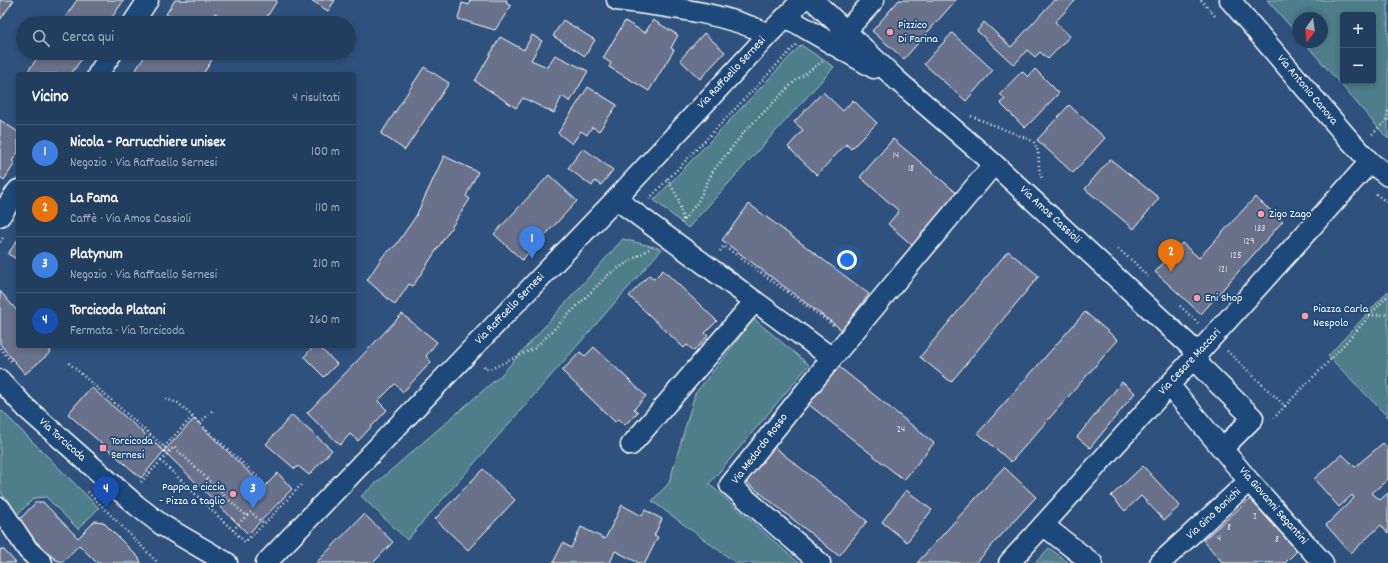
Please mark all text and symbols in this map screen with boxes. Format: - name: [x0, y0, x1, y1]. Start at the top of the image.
- north arrow: [1292, 12, 1328, 48]
- map controls: [1340, 12, 1376, 84]
- button: +: [1340, 12, 1376, 48]
- search box: [16, 16, 356, 60]
- place label: Pizzico Di Farina: [898, 17, 938, 48]
- icon: search: [30, 27, 52, 49]
- text: Cerca qui: [62, 27, 114, 49]
- marker: Pizzico Di Farina: [885, 27, 895, 37]
- street label: Via Raffaello Sernesi: [694, 33, 770, 113]
- button: −: [1340, 48, 1376, 84]
- street label: Via Antonio Canova: [1272, 51, 1342, 129]
- text: Vicino: [32, 86, 69, 110]
- text: 4 risultati: [292, 89, 340, 108]
- text: Nicola - Parrucchiere unisex: [70, 132, 225, 154]
- text: 1: [44, 143, 46, 162]
- text: 100 m: [311, 143, 340, 162]
- house number: 14: [893, 149, 899, 163]
- text: Negozio · Via Raffaello Sernesi: [70, 154, 217, 173]
- house number: 18: [908, 162, 914, 176]
- street label: Via Amos Cassioli: [1015, 182, 1085, 248]
- text: La Fama: [70, 188, 118, 210]
- text: 2: [42, 199, 48, 218]
- text: 110 m: [315, 199, 340, 218]
- place label: Zigo Zago: [1269, 206, 1311, 223]
- marker: Zigo Zago: [1256, 209, 1266, 219]
- text: Caffè · Via Amos Cassioli: [70, 210, 191, 229]
- house number: 133: [1254, 222, 1266, 236]
- pin: 1: [519, 226, 545, 259]
- house number: 129: [1243, 235, 1255, 249]
- pin: 2: [1158, 239, 1184, 272]
- text: Platynum: [70, 244, 123, 266]
- house number: 125: [1230, 249, 1242, 263]
- your location: [837, 250, 857, 270]
- text: 3: [42, 255, 48, 274]
- text: 210 m: [312, 255, 340, 274]
- house number: 121: [1219, 263, 1227, 277]
- text: Negozio · Via Raffaello Sernesi: [70, 266, 217, 285]
- street label: Via Raffaello Sernesi: [471, 269, 549, 349]
- place label: Eni Shop: [1205, 290, 1243, 307]
- marker: Eni Shop: [1192, 293, 1202, 303]
- text: Torcicoda Platani: [70, 300, 166, 322]
- place label: Piazza Carla Nespolo: [1313, 301, 1369, 332]
- text: 4: [42, 311, 48, 330]
- text: 260 m: [309, 311, 340, 330]
- marker: Piazza Carla Nespolo: [1300, 311, 1310, 321]
- text: Fermata · Via Torcicoda: [70, 322, 184, 341]
- street label: Via Cesare Maccari: [1155, 325, 1225, 399]
- street label: Via Medardo Rosso: [728, 410, 792, 488]
- street label: Via Torcicoda: [35, 414, 90, 466]
- house number: 24: [897, 423, 905, 437]
- place label: Torcicoda Sernesi: [111, 433, 153, 464]
- marker: Torcicoda Sernesi: [98, 443, 108, 453]
- street label: Via Giovanni Segantini: [1234, 463, 1312, 549]
- pin: 4: [93, 476, 119, 509]
- pin: 3: [240, 476, 266, 509]
- place label: Pappa e ciccia - Pizza a taglio: [159, 479, 225, 510]
- street label: Via Gino Bonichi: [1183, 484, 1245, 544]
- marker: Pappa e ciccia - Pizza a taglio: [228, 489, 238, 499]
- house number: 2: [1253, 510, 1257, 524]
- house number: 8: [1227, 521, 1231, 535]
- house number: 4: [1217, 532, 1221, 546]
- house number: 8: [1275, 533, 1279, 547]

